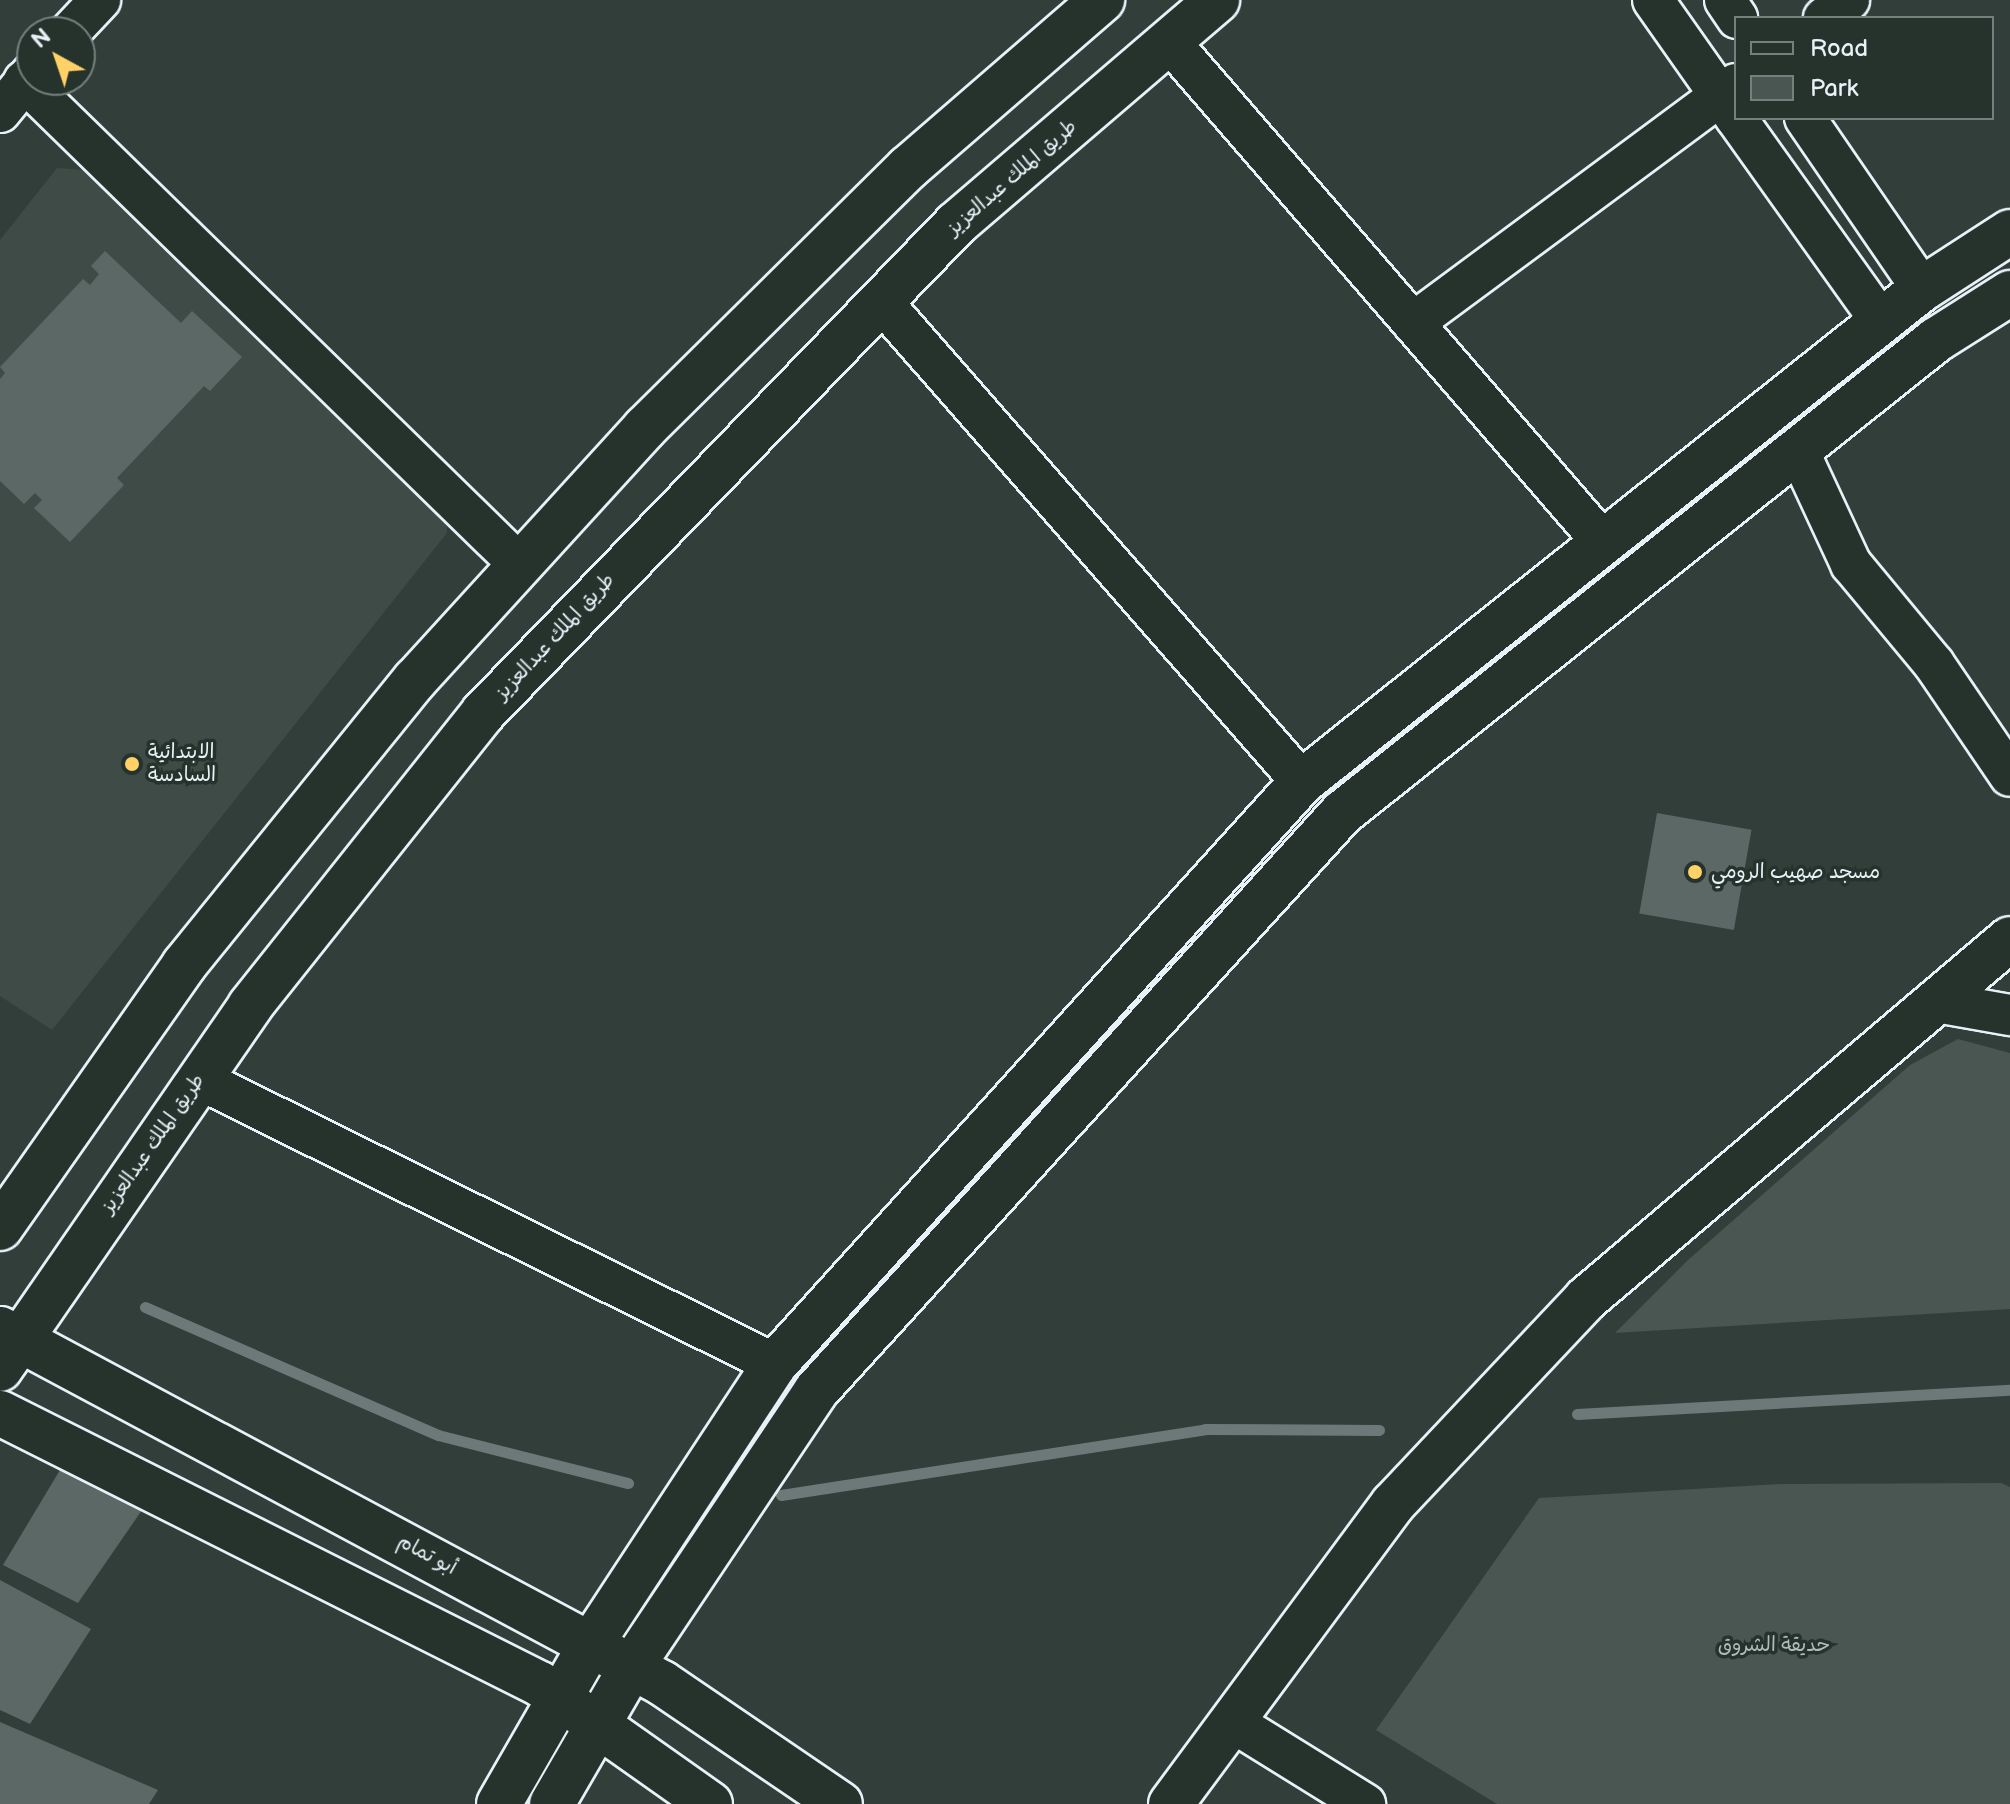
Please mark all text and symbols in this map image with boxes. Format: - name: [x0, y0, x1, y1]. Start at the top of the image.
- north arrow: [16, 16, 96, 96]
- legend: [1734, 16, 1994, 120]
- text: N: [27, 23, 57, 54]
- text: Road: [1810, 34, 1868, 63]
- text: Park: [1810, 74, 1858, 103]
- street label: طريق الملك عبدالعزيز: [942, 115, 1082, 241]
- street label: طريق الملك عبدالعزيز: [490, 569, 620, 705]
- place label: الابتدائية السادسة: [148, 740, 216, 787]
- marker: الابتدائية السادسة: [123, 755, 141, 773]
- place label: مسجد صهيب الرومي: [1711, 860, 1880, 884]
- marker: مسجد صهيب الرومي: [1686, 863, 1704, 881]
- street label: طريق الملك عبدالعزيز: [96, 1070, 210, 1218]
- street label: أبو تمام: [393, 1530, 461, 1580]
- park label: حديقة الشروق: [1718, 1633, 1830, 1657]

